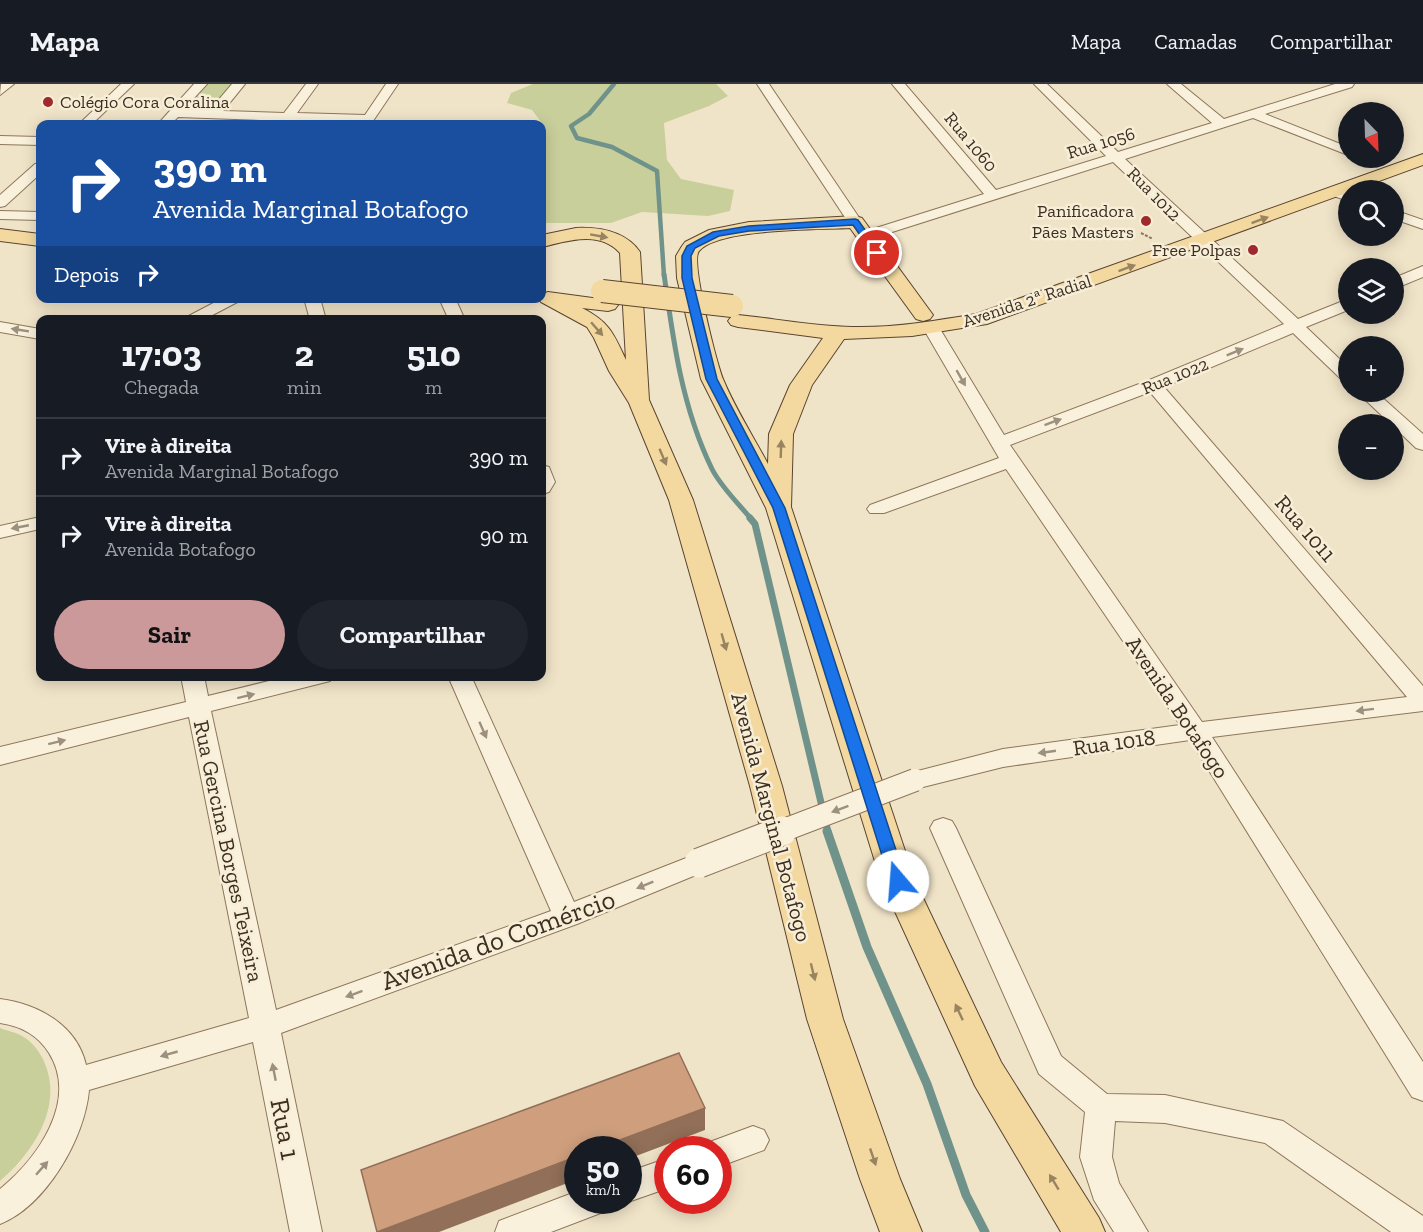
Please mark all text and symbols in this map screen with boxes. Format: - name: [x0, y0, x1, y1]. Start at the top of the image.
- text: Mapa: [30, 25, 99, 58]
- text: Mapa: [1071, 29, 1121, 54]
- text: Camadas: [1154, 29, 1237, 54]
- text: Compartilhar: [1270, 29, 1393, 54]
- place label: Colégio Cora Coralina: [60, 91, 230, 113]
- marker: Colégio Cora Coralina: [41, 95, 55, 109]
- north arrow: [1338, 102, 1404, 168]
- map controls: [1338, 102, 1404, 480]
- street label: Rua 1060: [940, 108, 1002, 176]
- street label: Rua 1056: [1064, 122, 1138, 164]
- text: 390 m: [153, 142, 267, 193]
- icon: right: [54, 144, 132, 222]
- street label: Rua 1012: [1122, 162, 1186, 226]
- button: search: [1338, 180, 1404, 246]
- text: Avenida Marginal Botafogo: [153, 193, 469, 225]
- place label: Panificadora Pães Masters: [1032, 200, 1134, 243]
- marker: Panificadora Pães Masters: [1139, 214, 1153, 228]
- one-way arrow: [1251, 215, 1269, 224]
- pin: [851, 227, 902, 278]
- one-way arrow: [590, 232, 609, 241]
- icon: arrive: [860, 236, 893, 269]
- place label: Free Polpas: [1152, 239, 1241, 261]
- marker: Free Polpas: [1246, 243, 1260, 257]
- icon: right: [131, 258, 164, 291]
- button: layers: [1338, 258, 1404, 324]
- text: Depois: [54, 261, 119, 288]
- one-way arrow: [1118, 262, 1136, 272]
- street label: Avenida 2ª Radial: [960, 270, 1095, 332]
- one-way arrow: [590, 321, 604, 336]
- one-way arrow: [11, 326, 30, 335]
- text: 17:03: [121, 332, 202, 375]
- text: 2: [295, 332, 314, 375]
- text: 510: [407, 332, 461, 375]
- button: +: [1338, 336, 1404, 402]
- one-way arrow: [1226, 347, 1244, 356]
- street label: Rua 1022: [1139, 353, 1211, 399]
- one-way arrow: [956, 370, 966, 387]
- text: Chegada: [124, 375, 199, 399]
- text: min: [287, 375, 321, 399]
- text: m: [425, 375, 442, 399]
- button: −: [1338, 414, 1404, 480]
- one-way arrow: [1044, 417, 1062, 427]
- text: Vire à direita: [105, 432, 232, 459]
- one-way arrow: [776, 440, 785, 459]
- icon: right: [54, 441, 87, 474]
- text: 390 m: [469, 444, 528, 471]
- one-way arrow: [658, 448, 668, 466]
- text: Avenida Marginal Botafogo: [105, 459, 339, 483]
- street label: Rua 1011: [1269, 489, 1342, 568]
- text: Vire à direita: [105, 510, 232, 537]
- icon: right: [54, 519, 87, 552]
- text: 90 m: [480, 522, 528, 549]
- one-way arrow: [11, 523, 30, 533]
- text: Avenida Botafogo: [105, 537, 256, 561]
- button: Sair: [54, 600, 285, 669]
- button: Compartilhar: [297, 600, 528, 669]
- street label: Avenida Botafogo: [1120, 631, 1235, 784]
- one-way arrow: [720, 633, 729, 651]
- street label: Avenida Marginal Botafogo: [725, 689, 818, 945]
- one-way arrow: [237, 690, 255, 700]
- one-way arrow: [1355, 705, 1374, 714]
- street label: Rua Gercina Borges Teixeira: [188, 718, 270, 985]
- one-way arrow: [479, 721, 488, 738]
- street label: Rua 1018: [1071, 723, 1157, 762]
- one-way arrow: [48, 737, 66, 747]
- one-way arrow: [1037, 747, 1056, 757]
- one-way arrow: [831, 804, 849, 814]
- position arrow: [866, 849, 930, 913]
- one-way arrow: [636, 881, 654, 890]
- street label: Avenida do Comércio: [377, 883, 619, 997]
- one-way arrow: [809, 963, 819, 981]
- one-way arrow: [345, 989, 363, 999]
- one-way arrow: [954, 1003, 963, 1020]
- one-way arrow: [160, 1050, 178, 1059]
- one-way arrow: [269, 1062, 278, 1081]
- street label: Rua 1: [263, 1096, 307, 1162]
- speed limit sign: 60: [654, 1136, 732, 1214]
- one-way arrow: [868, 1148, 878, 1166]
- text: 50: [587, 1150, 619, 1186]
- one-way arrow: [35, 1160, 48, 1176]
- one-way arrow: [1048, 1174, 1059, 1190]
- text: km/h: [586, 1181, 620, 1199]

